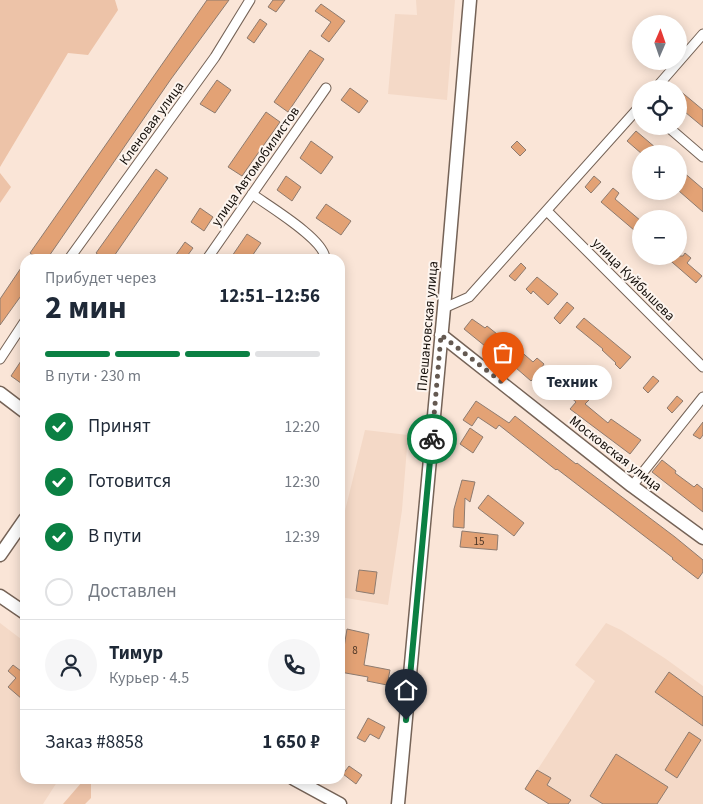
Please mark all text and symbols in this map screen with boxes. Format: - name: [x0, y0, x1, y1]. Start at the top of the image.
- north arrow: [632, 15, 688, 70]
- map controls: [632, 15, 687, 265]
- street label: Кленовая улица: [115, 78, 189, 170]
- button: locate: [632, 80, 687, 135]
- street label: улица Автомобилистов: [207, 103, 305, 231]
- button: +: [632, 145, 687, 200]
- button: −: [632, 210, 687, 265]
- street label: улица Куйбышева: [587, 234, 679, 326]
- street label: Плешановская улица: [412, 260, 444, 392]
- text: Прибудет через: [45, 267, 156, 289]
- text: 12:51–12:56: [219, 283, 320, 310]
- text: 2 мин: [45, 285, 127, 331]
- pin: [482, 332, 524, 383]
- icon: bag: [489, 339, 517, 367]
- text: В пути · 230 m: [45, 365, 141, 387]
- callout: Техник: [533, 366, 613, 400]
- text: Техник: [546, 371, 598, 393]
- street label: Московская улица: [565, 411, 666, 496]
- icon: check: [45, 413, 73, 441]
- text: Принят: [88, 413, 151, 440]
- courier: [407, 414, 457, 464]
- text: 12:20: [284, 416, 320, 438]
- icon: bike: [418, 425, 446, 453]
- icon: check: [45, 468, 73, 496]
- text: Готовится: [88, 468, 171, 495]
- text: 12:30: [284, 471, 320, 493]
- icon: check: [45, 523, 73, 551]
- text: В пути: [88, 523, 142, 550]
- text: 12:39: [284, 526, 320, 548]
- house number: 15: [474, 534, 484, 549]
- text: Доставлен: [88, 578, 177, 605]
- button: person: [45, 639, 97, 691]
- button: phone: [268, 639, 320, 691]
- text: Тимур: [109, 640, 163, 667]
- house number: 8: [352, 643, 358, 658]
- text: Курьер · 4.5: [109, 667, 189, 689]
- pin: [385, 669, 427, 720]
- icon: home: [392, 676, 420, 704]
- text: Заказ #8858: [45, 729, 144, 756]
- text: 1 650 ₽: [262, 729, 320, 756]

